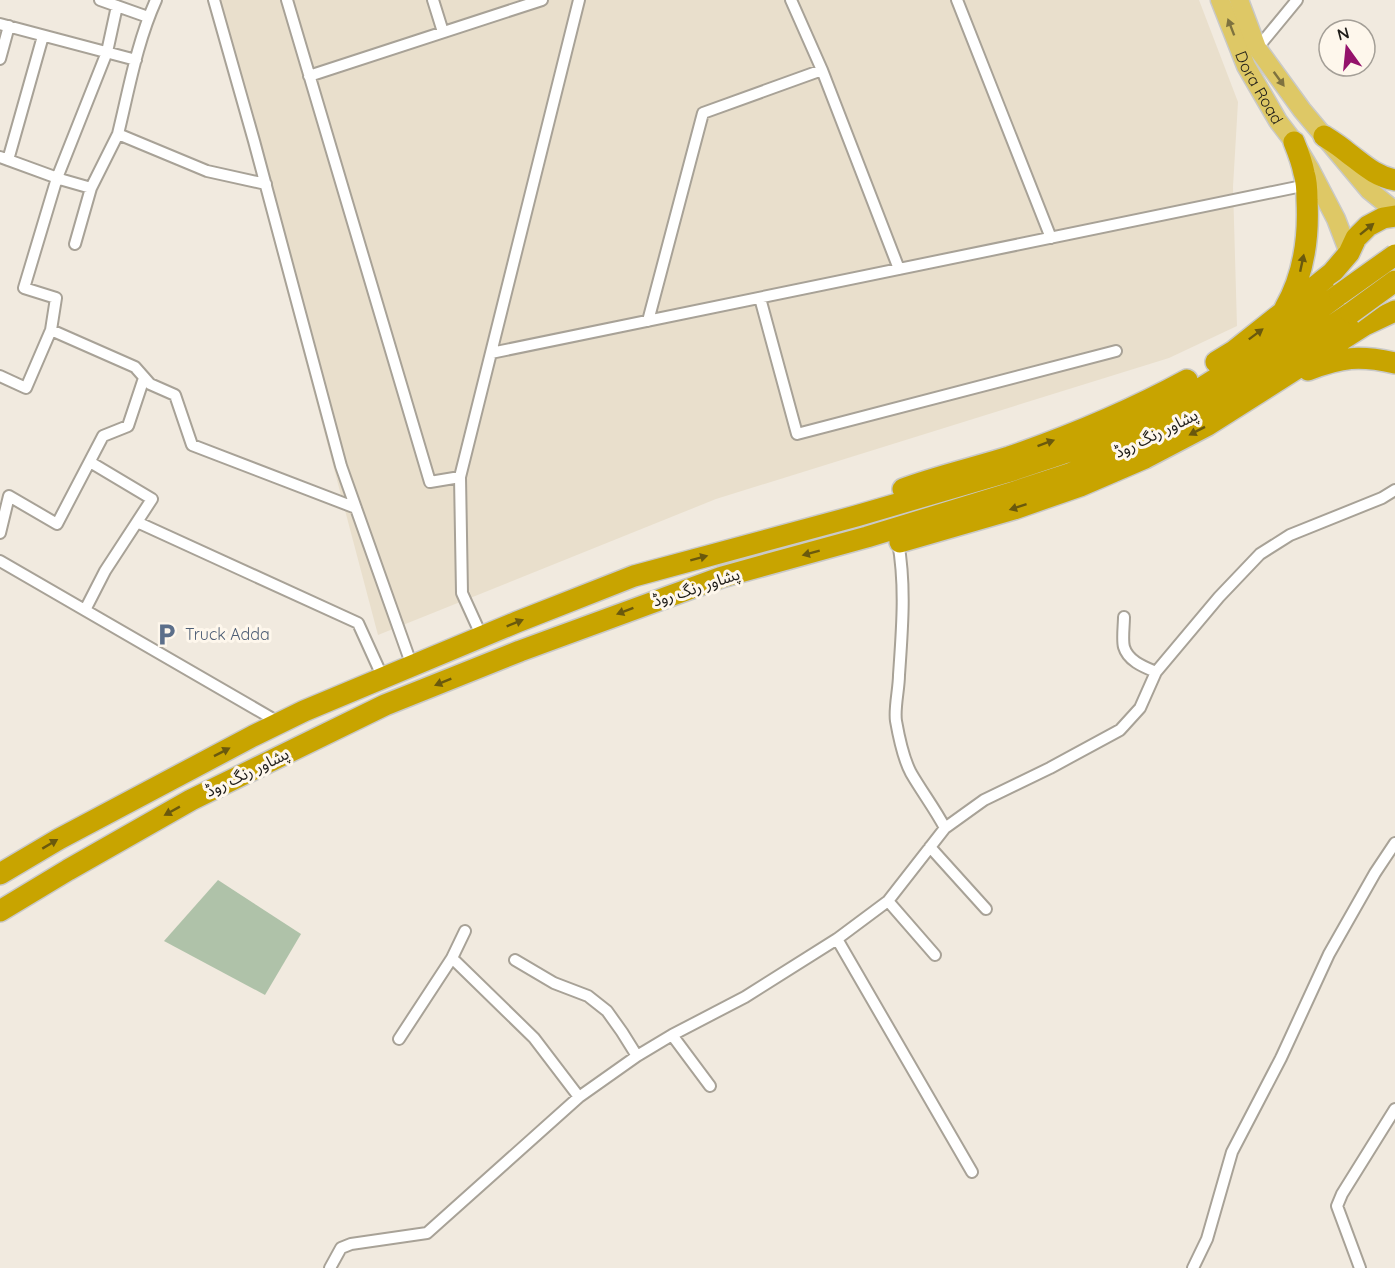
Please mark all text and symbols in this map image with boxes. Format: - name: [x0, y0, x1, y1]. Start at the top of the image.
- one-way arrow: [1225, 17, 1235, 35]
- north arrow: [1317, 18, 1377, 78]
- text: N: [1335, 22, 1351, 45]
- street label: Dora Road: [1231, 48, 1288, 128]
- one-way arrow: [1273, 71, 1285, 87]
- one-way arrow: [1359, 222, 1375, 235]
- one-way arrow: [1298, 253, 1307, 272]
- one-way arrow: [1248, 328, 1264, 341]
- street label: پشاور رنگ روڈ: [1111, 404, 1202, 463]
- one-way arrow: [1188, 426, 1205, 436]
- one-way arrow: [1038, 438, 1056, 448]
- one-way arrow: [1009, 503, 1027, 513]
- one-way arrow: [801, 549, 819, 558]
- one-way arrow: [690, 553, 708, 563]
- street label: پشاور رنگ روڈ: [650, 563, 743, 612]
- one-way arrow: [616, 607, 634, 617]
- one-way arrow: [507, 618, 525, 628]
- parking icon: Truck Adda: [154, 621, 180, 647]
- place label: Truck Adda: [185, 624, 270, 644]
- one-way arrow: [434, 678, 452, 687]
- street label: پشاور رنگ روڈ: [202, 743, 293, 802]
- one-way arrow: [214, 747, 231, 757]
- one-way arrow: [163, 806, 180, 816]
- one-way arrow: [42, 839, 58, 850]

